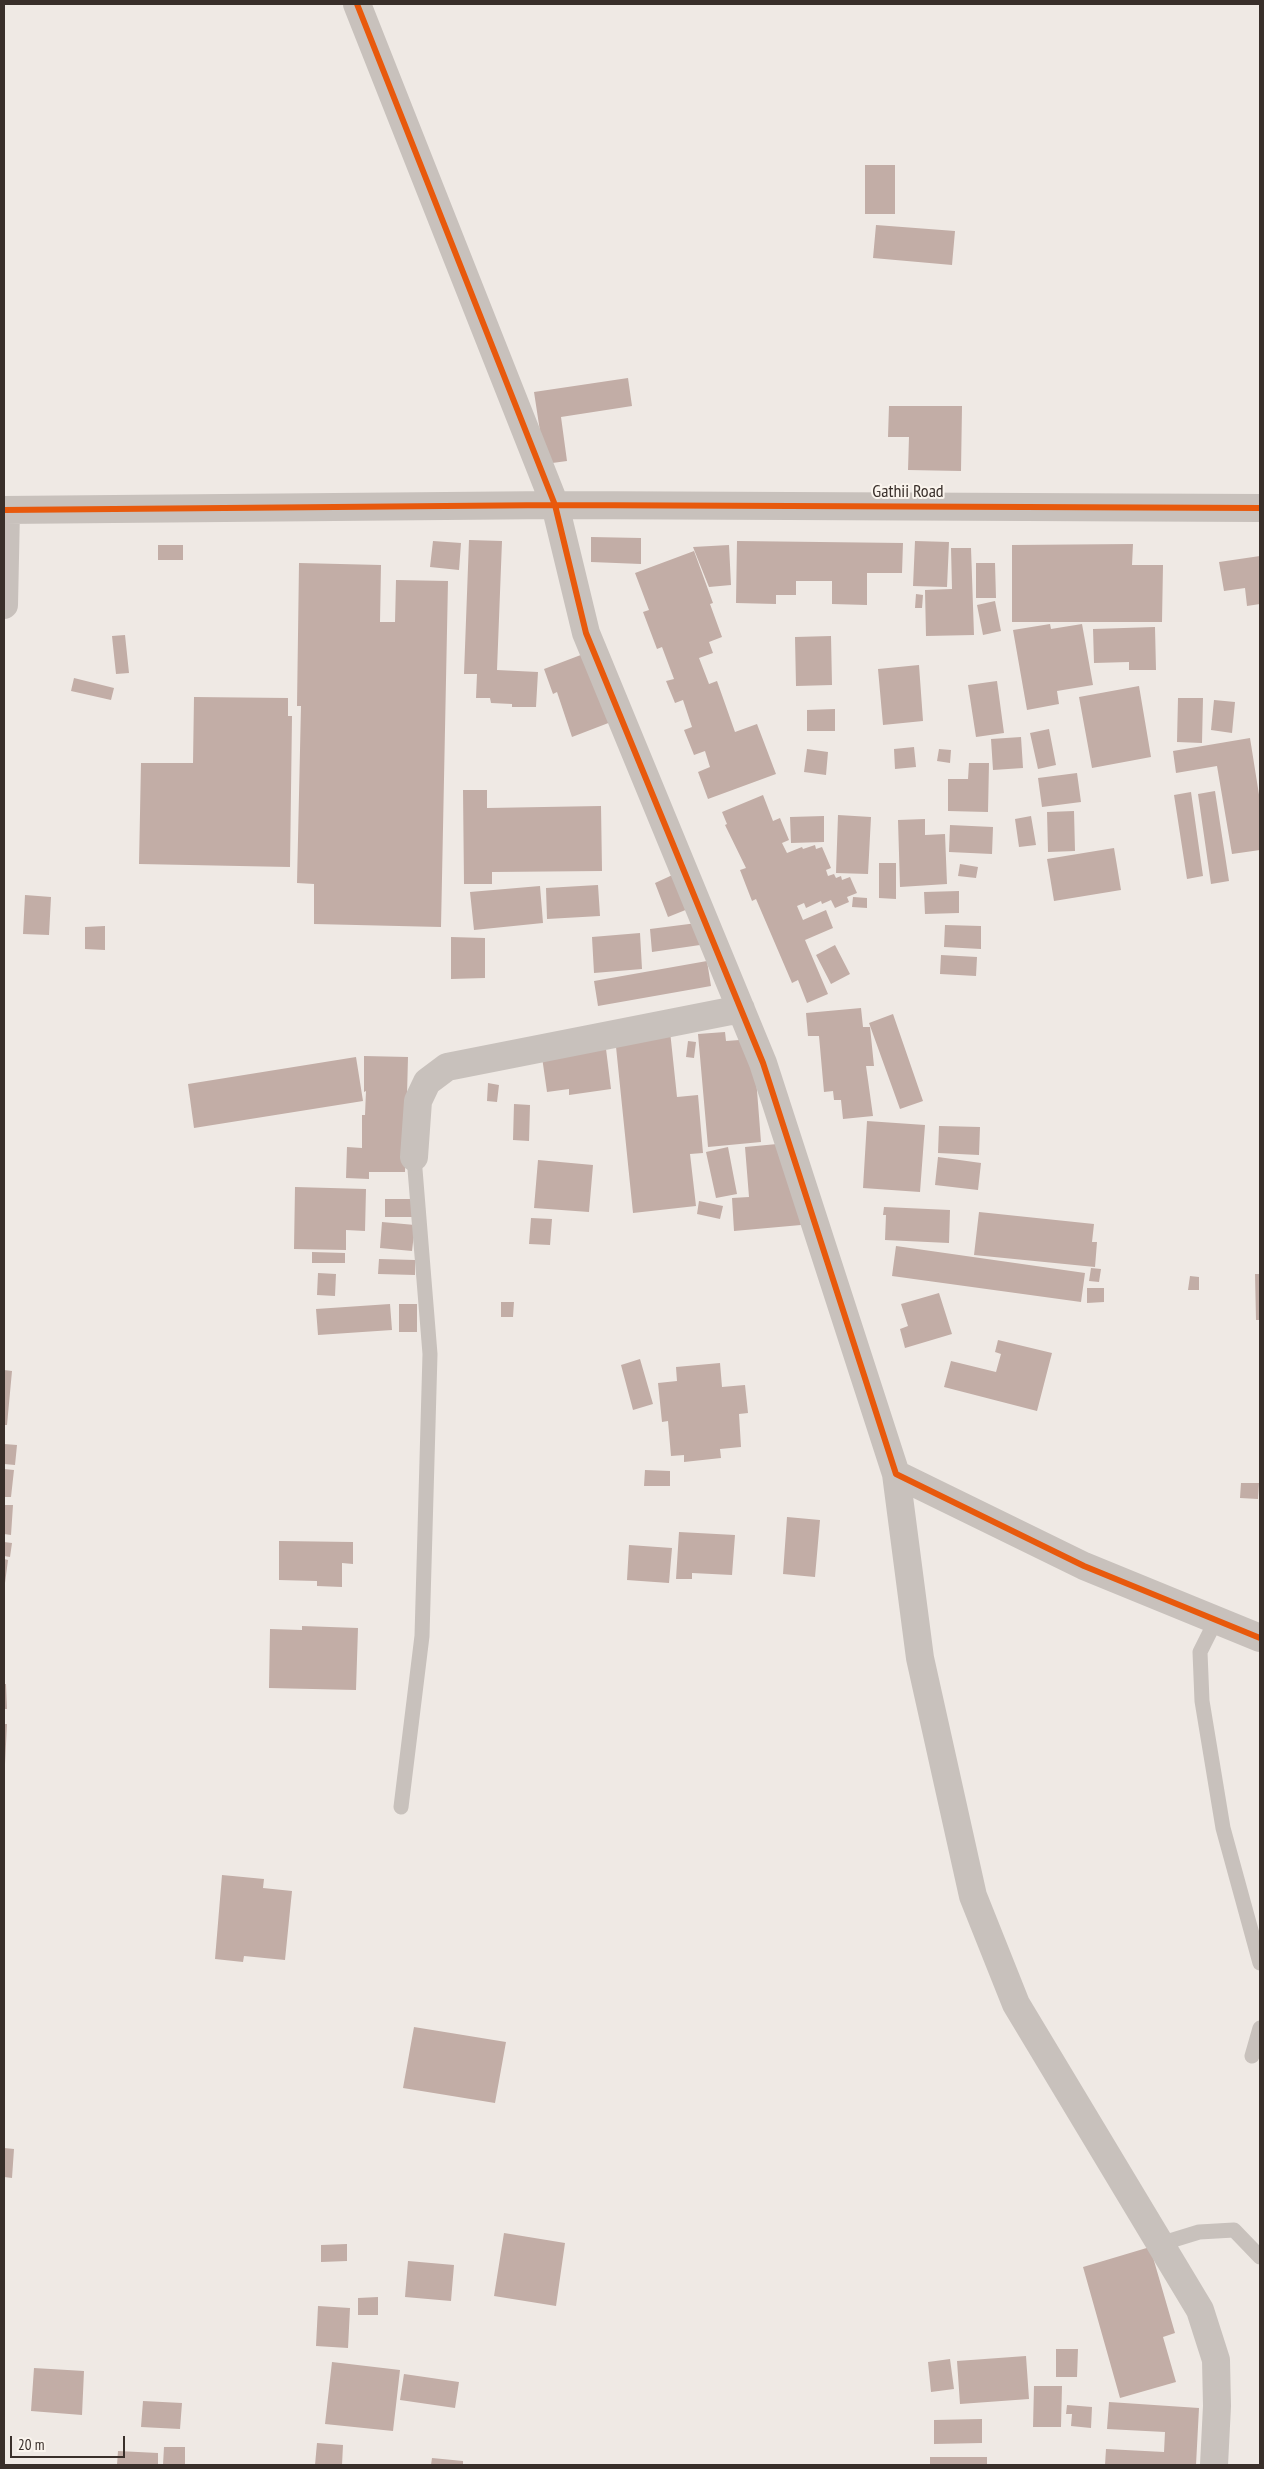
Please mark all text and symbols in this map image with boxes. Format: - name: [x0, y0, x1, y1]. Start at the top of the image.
- street label: Gathii Road: [872, 481, 944, 503]
- scale bar: [12, 2426, 128, 2458]
- text: 20 m: [18, 2435, 44, 2454]

